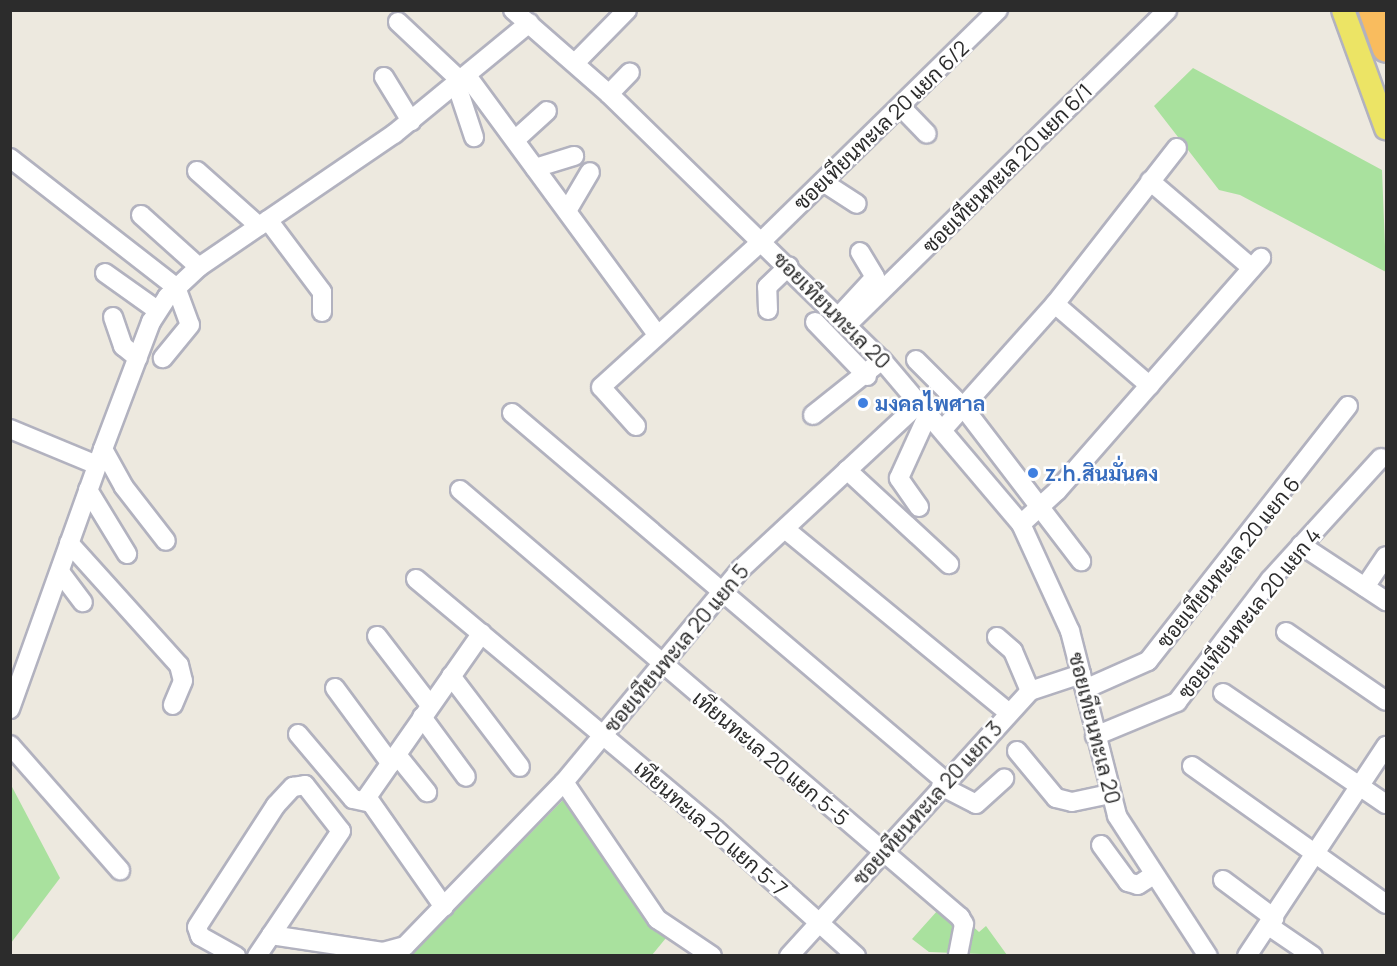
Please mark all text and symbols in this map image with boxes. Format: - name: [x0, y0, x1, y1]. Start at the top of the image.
- street label: ซอยเทียนทะเล 20 แยก 6/2: [788, 35, 974, 215]
- street label: ซอยเทียนทะเล 20 แยก 6/1: [917, 78, 1097, 258]
- street label: ซอยเทียนทะเล 20: [768, 246, 896, 374]
- place label: มงคลไพศาล: [875, 390, 985, 416]
- marker: มงคลไพศาล: [856, 396, 870, 410]
- place label: z.h.สินมั่นคง: [1045, 460, 1158, 486]
- marker: z.h.สินมั่นคง: [1026, 466, 1040, 480]
- street label: ซอยเทียนทะเล 20 แยก 6: [1151, 471, 1305, 653]
- street label: ซอยเทียนทะเล 20 แยก 4: [1172, 522, 1326, 704]
- street label: ซอยเทียนทะเล 20 แยก 5: [598, 559, 754, 737]
- street label: ซอยเทียนทะเล 20: [1064, 649, 1126, 807]
- street label: เทียนทะเล 20 แยก 5-5: [688, 685, 854, 831]
- street label: ซอยเทียนทะเล 20 แยก 3: [847, 716, 1007, 890]
- street label: เทียนทะเล 20 แยก 5-7: [629, 755, 793, 901]

